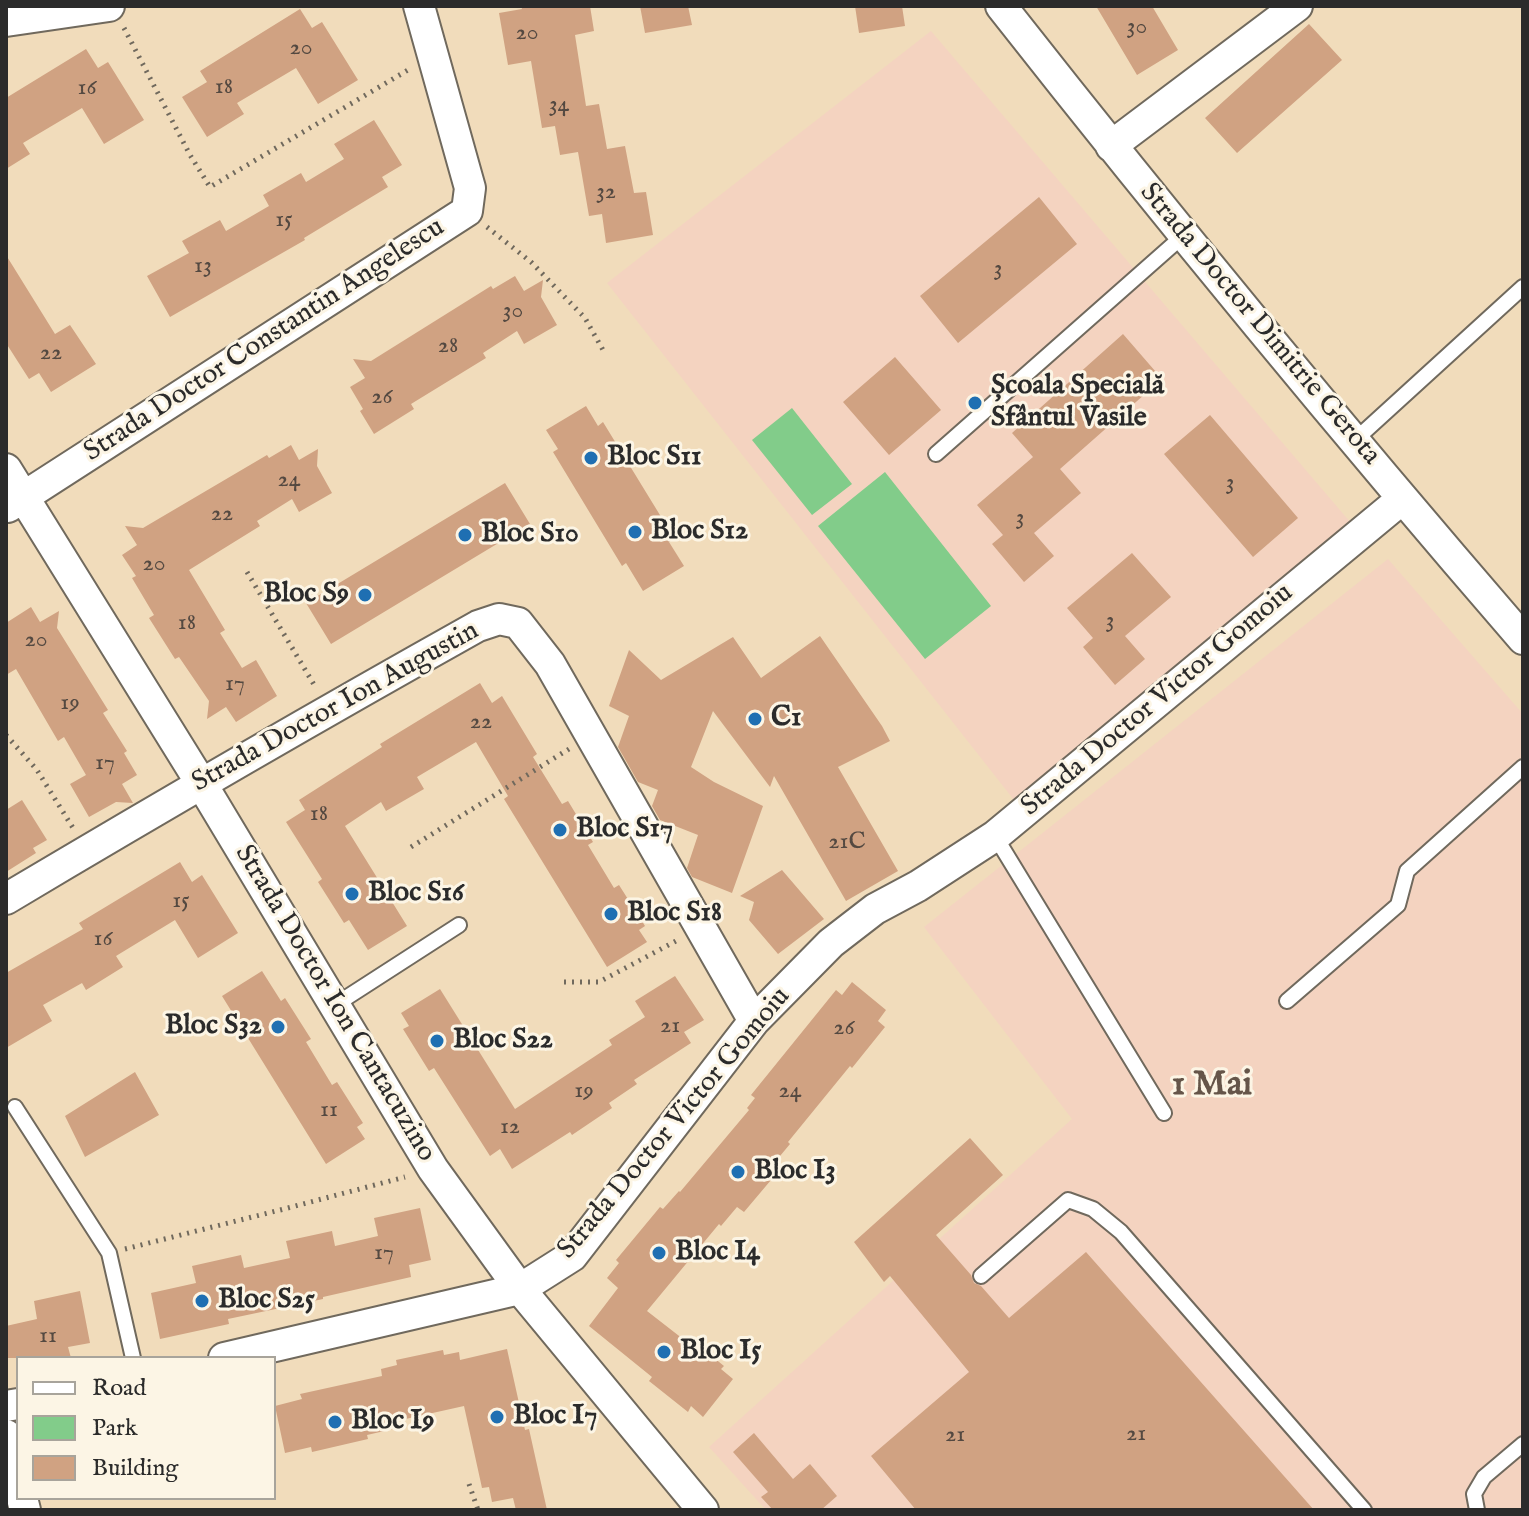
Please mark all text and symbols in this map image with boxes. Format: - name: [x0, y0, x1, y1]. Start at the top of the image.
- house number: 30: [1127, 14, 1147, 42]
- house number: 20: [515, 20, 539, 48]
- house number: 20: [289, 35, 313, 63]
- house number: 18: [215, 74, 233, 102]
- house number: 16: [77, 75, 97, 103]
- house number: 34: [549, 92, 569, 120]
- street label: Strada Doctor Dimitrie Gerota: [1131, 177, 1387, 473]
- house number: 32: [596, 179, 616, 207]
- house number: 15: [275, 207, 293, 235]
- street label: Strada Doctor Constantin Angelescu: [78, 212, 452, 470]
- house number: 13: [194, 253, 212, 281]
- house number: 3: [994, 256, 1002, 284]
- house number: 30: [503, 298, 523, 326]
- house number: 28: [438, 333, 458, 361]
- house number: 22: [40, 340, 62, 368]
- place label: Școala Specială Sfântul Vasile: [991, 370, 1164, 436]
- house number: 26: [371, 384, 393, 412]
- marker: Școala Specială Sfântul Vasile: [966, 394, 984, 412]
- place label: Bloc S11: [607, 441, 701, 475]
- marker: Bloc S11: [582, 449, 600, 467]
- house number: 24: [277, 467, 301, 495]
- house number: 3: [1226, 470, 1234, 498]
- house number: 22: [211, 501, 233, 529]
- house number: 3: [1016, 505, 1024, 533]
- place label: Bloc S12: [651, 515, 748, 549]
- place label: Bloc S10: [481, 518, 579, 552]
- marker: Bloc S12: [626, 523, 644, 541]
- marker: Bloc S10: [456, 526, 474, 544]
- house number: 20: [142, 551, 166, 579]
- street label: Strada Doctor Victor Gomoiu: [1015, 577, 1301, 825]
- place label: Bloc S9: [263, 578, 349, 612]
- marker: Bloc S9: [356, 586, 374, 604]
- house number: 3: [1106, 608, 1114, 636]
- house number: 18: [178, 610, 196, 638]
- street label: Strada Doctor Ion Augustin: [187, 615, 485, 801]
- house number: 20: [24, 627, 48, 655]
- house number: 17: [225, 671, 245, 699]
- house number: 19: [60, 690, 80, 718]
- place label: C1: [771, 702, 801, 736]
- house number: 22: [470, 709, 492, 737]
- marker: C1: [746, 710, 764, 728]
- house number: 17: [95, 750, 115, 778]
- house number: 18: [310, 801, 328, 829]
- place label: Bloc S17: [576, 813, 673, 847]
- marker: Bloc S17: [551, 821, 569, 839]
- house number: 21C: [828, 829, 866, 857]
- street label: Strada Doctor Ion Cantacuzino: [226, 840, 442, 1168]
- place label: Bloc S16: [368, 877, 464, 911]
- marker: Bloc S16: [343, 885, 361, 903]
- house number: 15: [172, 888, 190, 916]
- place label: Bloc S18: [627, 897, 722, 931]
- marker: Bloc S18: [602, 905, 620, 923]
- house number: 16: [93, 926, 113, 954]
- street label: Strada Doctor Victor Gomoiu: [551, 981, 799, 1267]
- place label: Bloc S32: [165, 1010, 262, 1044]
- house number: 21: [660, 1013, 680, 1041]
- house number: 26: [833, 1015, 855, 1043]
- marker: Bloc S32: [269, 1018, 287, 1036]
- place label: Bloc S22: [453, 1024, 553, 1058]
- marker: Bloc S22: [428, 1032, 446, 1050]
- district label: 1 Mai: [1172, 1065, 1252, 1109]
- house number: 19: [574, 1078, 594, 1106]
- house number: 24: [778, 1078, 802, 1106]
- house number: 11: [320, 1097, 338, 1125]
- house number: 12: [500, 1114, 520, 1142]
- place label: Bloc I3: [754, 1155, 836, 1189]
- marker: Bloc I3: [729, 1163, 747, 1181]
- place label: Bloc I4: [675, 1236, 760, 1270]
- house number: 17: [374, 1240, 394, 1268]
- marker: Bloc I4: [650, 1244, 668, 1262]
- place label: Bloc S25: [218, 1284, 315, 1318]
- marker: Bloc S25: [193, 1292, 211, 1310]
- house number: 11: [39, 1323, 57, 1351]
- place label: Bloc I5: [680, 1335, 761, 1369]
- marker: Bloc I5: [655, 1343, 673, 1361]
- legend: [16, 1356, 276, 1500]
- text: Road: [92, 1373, 146, 1404]
- place label: Bloc I7: [513, 1400, 597, 1434]
- place label: Bloc I9: [351, 1405, 435, 1439]
- marker: Bloc I7: [488, 1408, 506, 1426]
- text: Park: [92, 1413, 138, 1444]
- marker: Bloc I9: [326, 1413, 344, 1431]
- house number: 21: [1126, 1421, 1146, 1449]
- house number: 21: [945, 1422, 965, 1450]
- text: Building: [92, 1453, 178, 1484]

